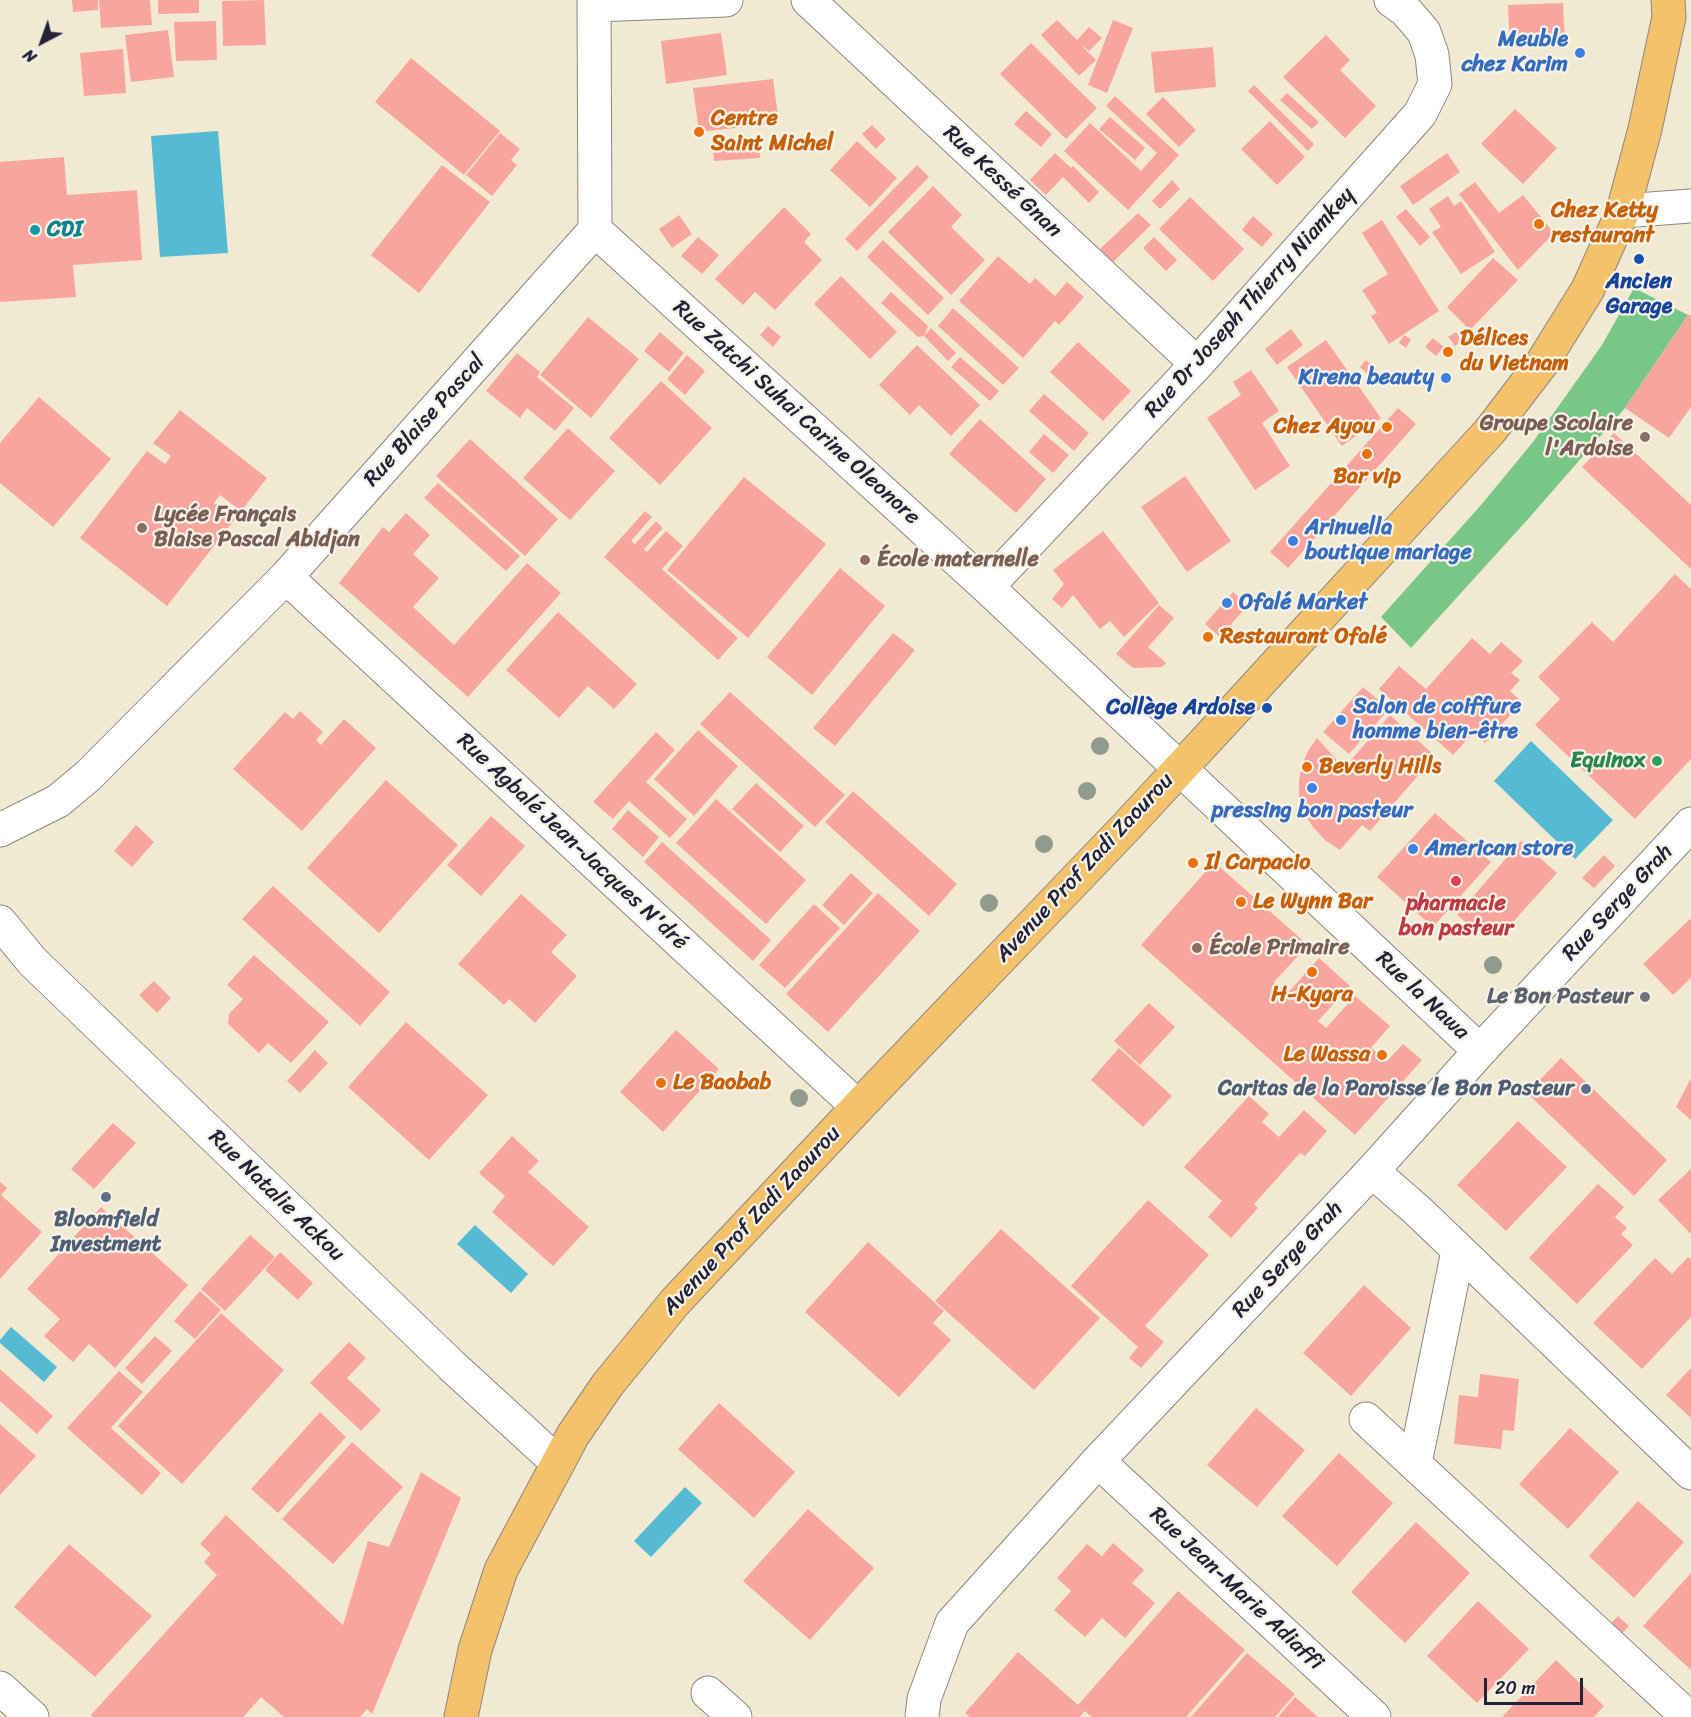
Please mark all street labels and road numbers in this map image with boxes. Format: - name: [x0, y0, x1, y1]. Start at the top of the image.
- street label: Rue Kessé Gnan: [937, 120, 1067, 244]
- street label: Rue Dr Joseph Thierry Niamkey: [1139, 182, 1361, 424]
- street label: Rue Zatchi Suhai Carine Oleonore: [667, 295, 925, 531]
- street label: Rue Blaise Pascal: [359, 349, 491, 493]
- street label: Rue Agbalé Jean-Jacques N'dré: [451, 728, 693, 956]
- street label: Avenue Prof Zadi Zaourou: [990, 768, 1180, 968]
- street label: Rue Serge Grah: [1557, 839, 1679, 967]
- street label: Rue la Nawa: [1370, 946, 1474, 1046]
- street label: Avenue Prof Zadi Zaourou: [657, 1121, 847, 1321]
- street label: Rue Natalie Ackou: [203, 1124, 349, 1268]
- street label: Rue Serge Grah: [1227, 1196, 1349, 1324]
- street label: Rue Jean-Marie Adiaffi: [1144, 1502, 1328, 1676]

